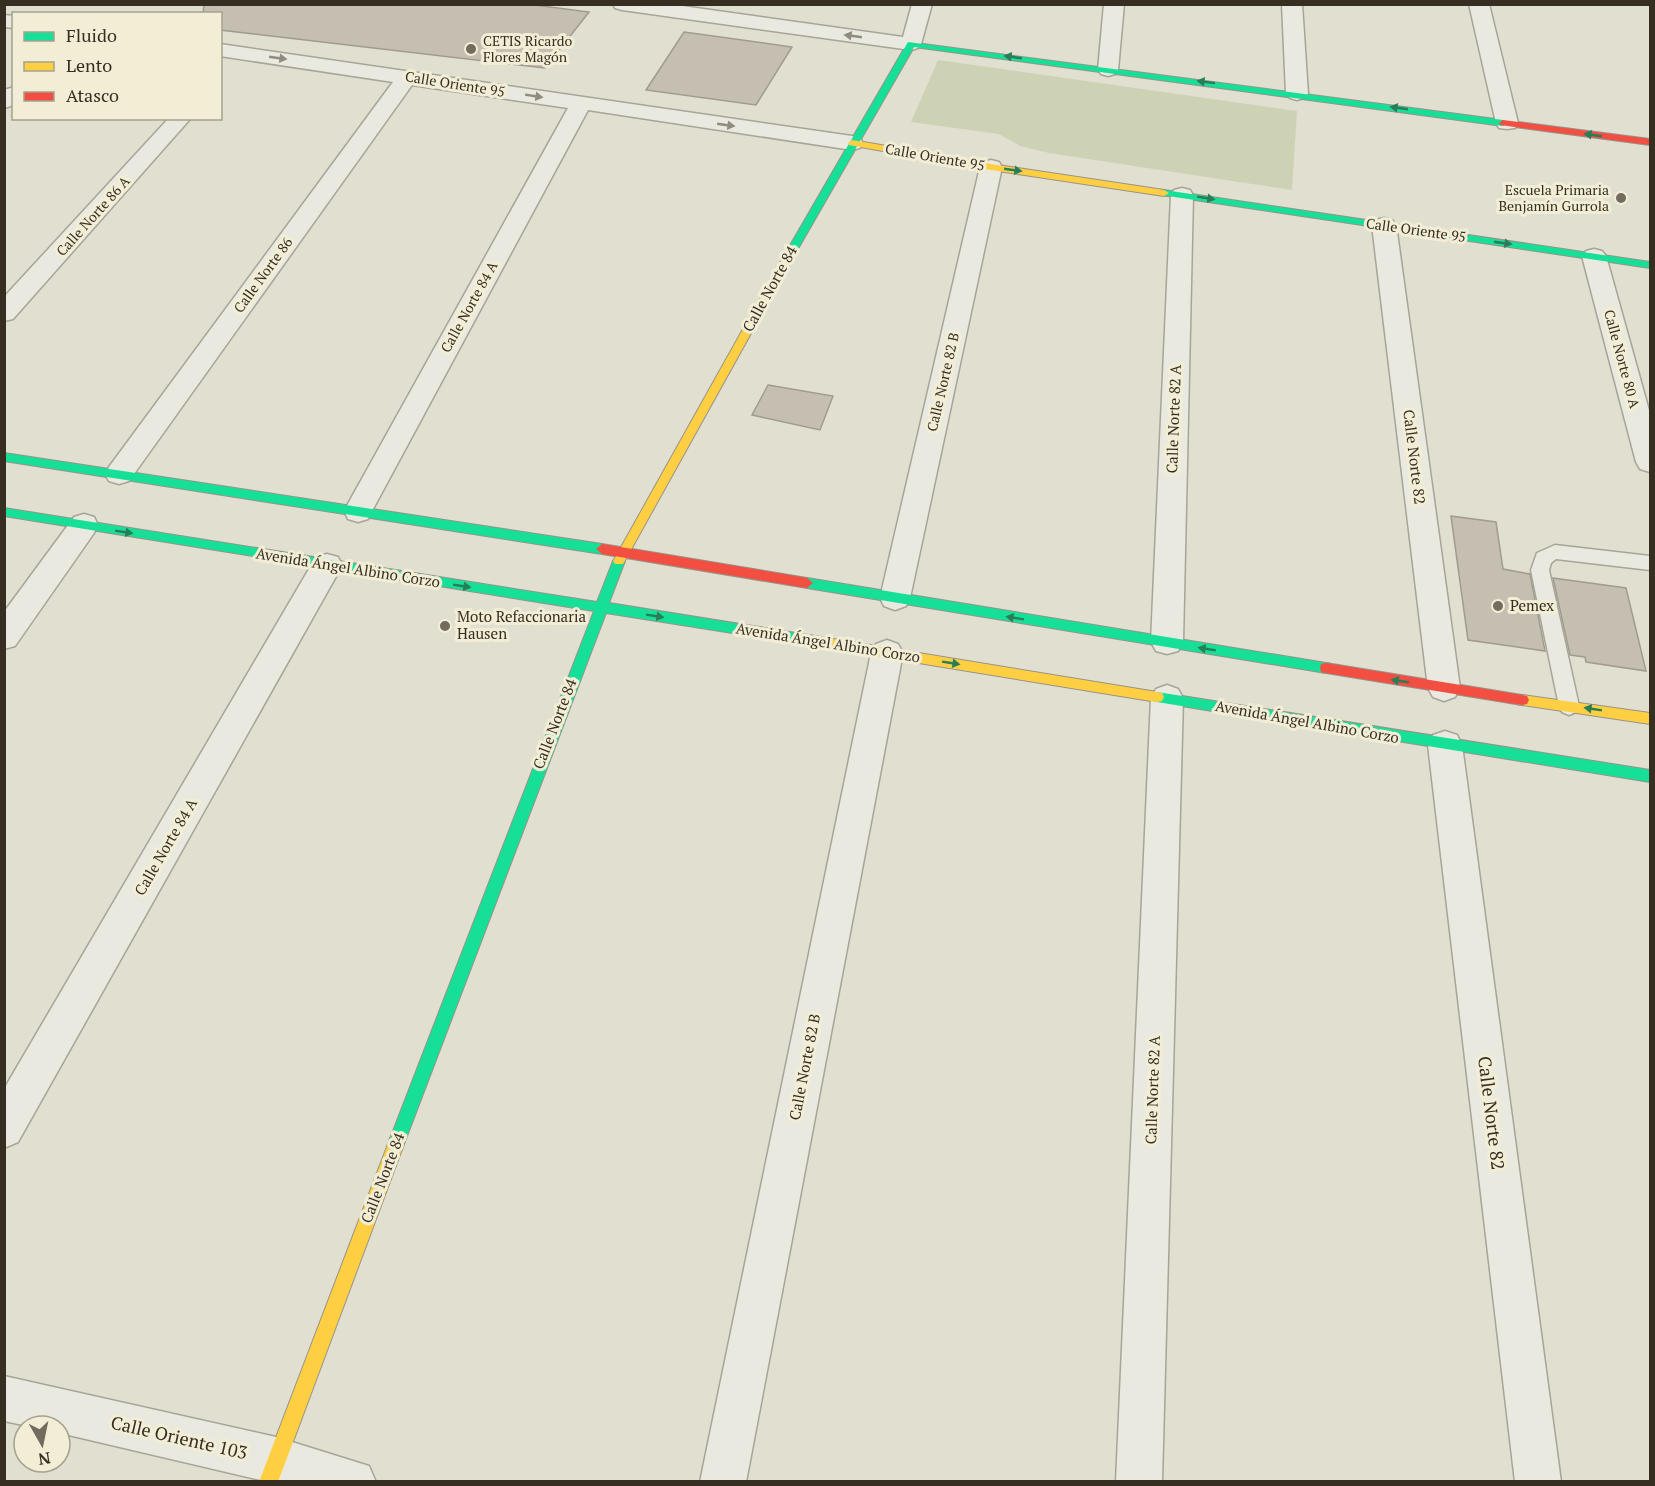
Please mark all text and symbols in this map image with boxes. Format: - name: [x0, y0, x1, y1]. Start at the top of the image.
- legend: [12, 12, 222, 120]
- text: Fluido: [66, 23, 117, 47]
- place label: CETIS Ricardo Flores Magón: [483, 31, 573, 66]
- one-way arrow: [844, 31, 863, 40]
- marker: CETIS Ricardo Flores Magón: [464, 42, 478, 56]
- text: Lento: [66, 53, 112, 77]
- one-way arrow: [269, 53, 288, 62]
- one-way arrow: [1003, 53, 1022, 62]
- street label: Calle Oriente 95: [404, 66, 506, 101]
- one-way arrow: [1196, 78, 1215, 87]
- text: Atasco: [66, 83, 119, 107]
- one-way arrow: [524, 92, 543, 101]
- one-way arrow: [1390, 104, 1409, 113]
- one-way arrow: [717, 120, 736, 129]
- one-way arrow: [1583, 130, 1602, 139]
- street label: Calle Oriente 95: [884, 138, 986, 175]
- one-way arrow: [1004, 165, 1023, 174]
- street label: Calle Norte 86 A: [52, 171, 134, 260]
- place label: Escuela Primaria Benjamín Gurrola: [1498, 180, 1609, 215]
- marker: Escuela Primaria Benjamín Gurrola: [1614, 191, 1628, 205]
- one-way arrow: [1197, 194, 1216, 203]
- street label: Calle Oriente 95: [1365, 213, 1467, 246]
- street label: Calle Norte 86: [229, 233, 297, 316]
- one-way arrow: [1493, 238, 1512, 247]
- street label: Calle Norte 84: [737, 242, 801, 335]
- street label: Calle Norte 84 A: [436, 257, 502, 356]
- street label: Calle Norte 80 A: [1600, 307, 1645, 411]
- street label: Calle Norte 82 B: [922, 331, 963, 433]
- street label: Calle Norte 82 A: [1161, 363, 1185, 474]
- street label: Calle Norte 82: [1399, 408, 1431, 505]
- one-way arrow: [115, 528, 134, 537]
- street label: Avenida Ángel Albino Corzo: [255, 543, 442, 591]
- one-way arrow: [453, 581, 472, 590]
- place label: Pemex: [1510, 595, 1554, 615]
- marker: Pemex: [1491, 599, 1505, 613]
- place label: Moto Refaccionaria Hausen: [457, 606, 586, 643]
- one-way arrow: [645, 611, 664, 620]
- one-way arrow: [1005, 613, 1024, 622]
- street label: Avenida Ángel Albino Corzo: [735, 618, 922, 666]
- marker: Moto Refaccionaria Hausen: [438, 619, 452, 633]
- one-way arrow: [1198, 644, 1217, 653]
- one-way arrow: [942, 659, 961, 668]
- street label: Calle Norte 84: [528, 676, 580, 772]
- one-way arrow: [1390, 676, 1409, 685]
- street label: Avenida Ángel Albino Corzo: [1214, 695, 1401, 747]
- one-way arrow: [1583, 705, 1602, 714]
- street label: Calle Norte 84 A: [129, 794, 201, 899]
- street label: Calle Norte 82 B: [784, 1012, 824, 1122]
- street label: Calle Norte 82 A: [1140, 1034, 1164, 1145]
- street label: Calle Norte 82: [1473, 1055, 1511, 1171]
- street label: Calle Norte 84: [356, 1130, 408, 1226]
- street label: Calle Oriente 103: [109, 1410, 250, 1464]
- north arrow: [12, 1414, 72, 1474]
- text: N: [37, 1447, 52, 1471]

